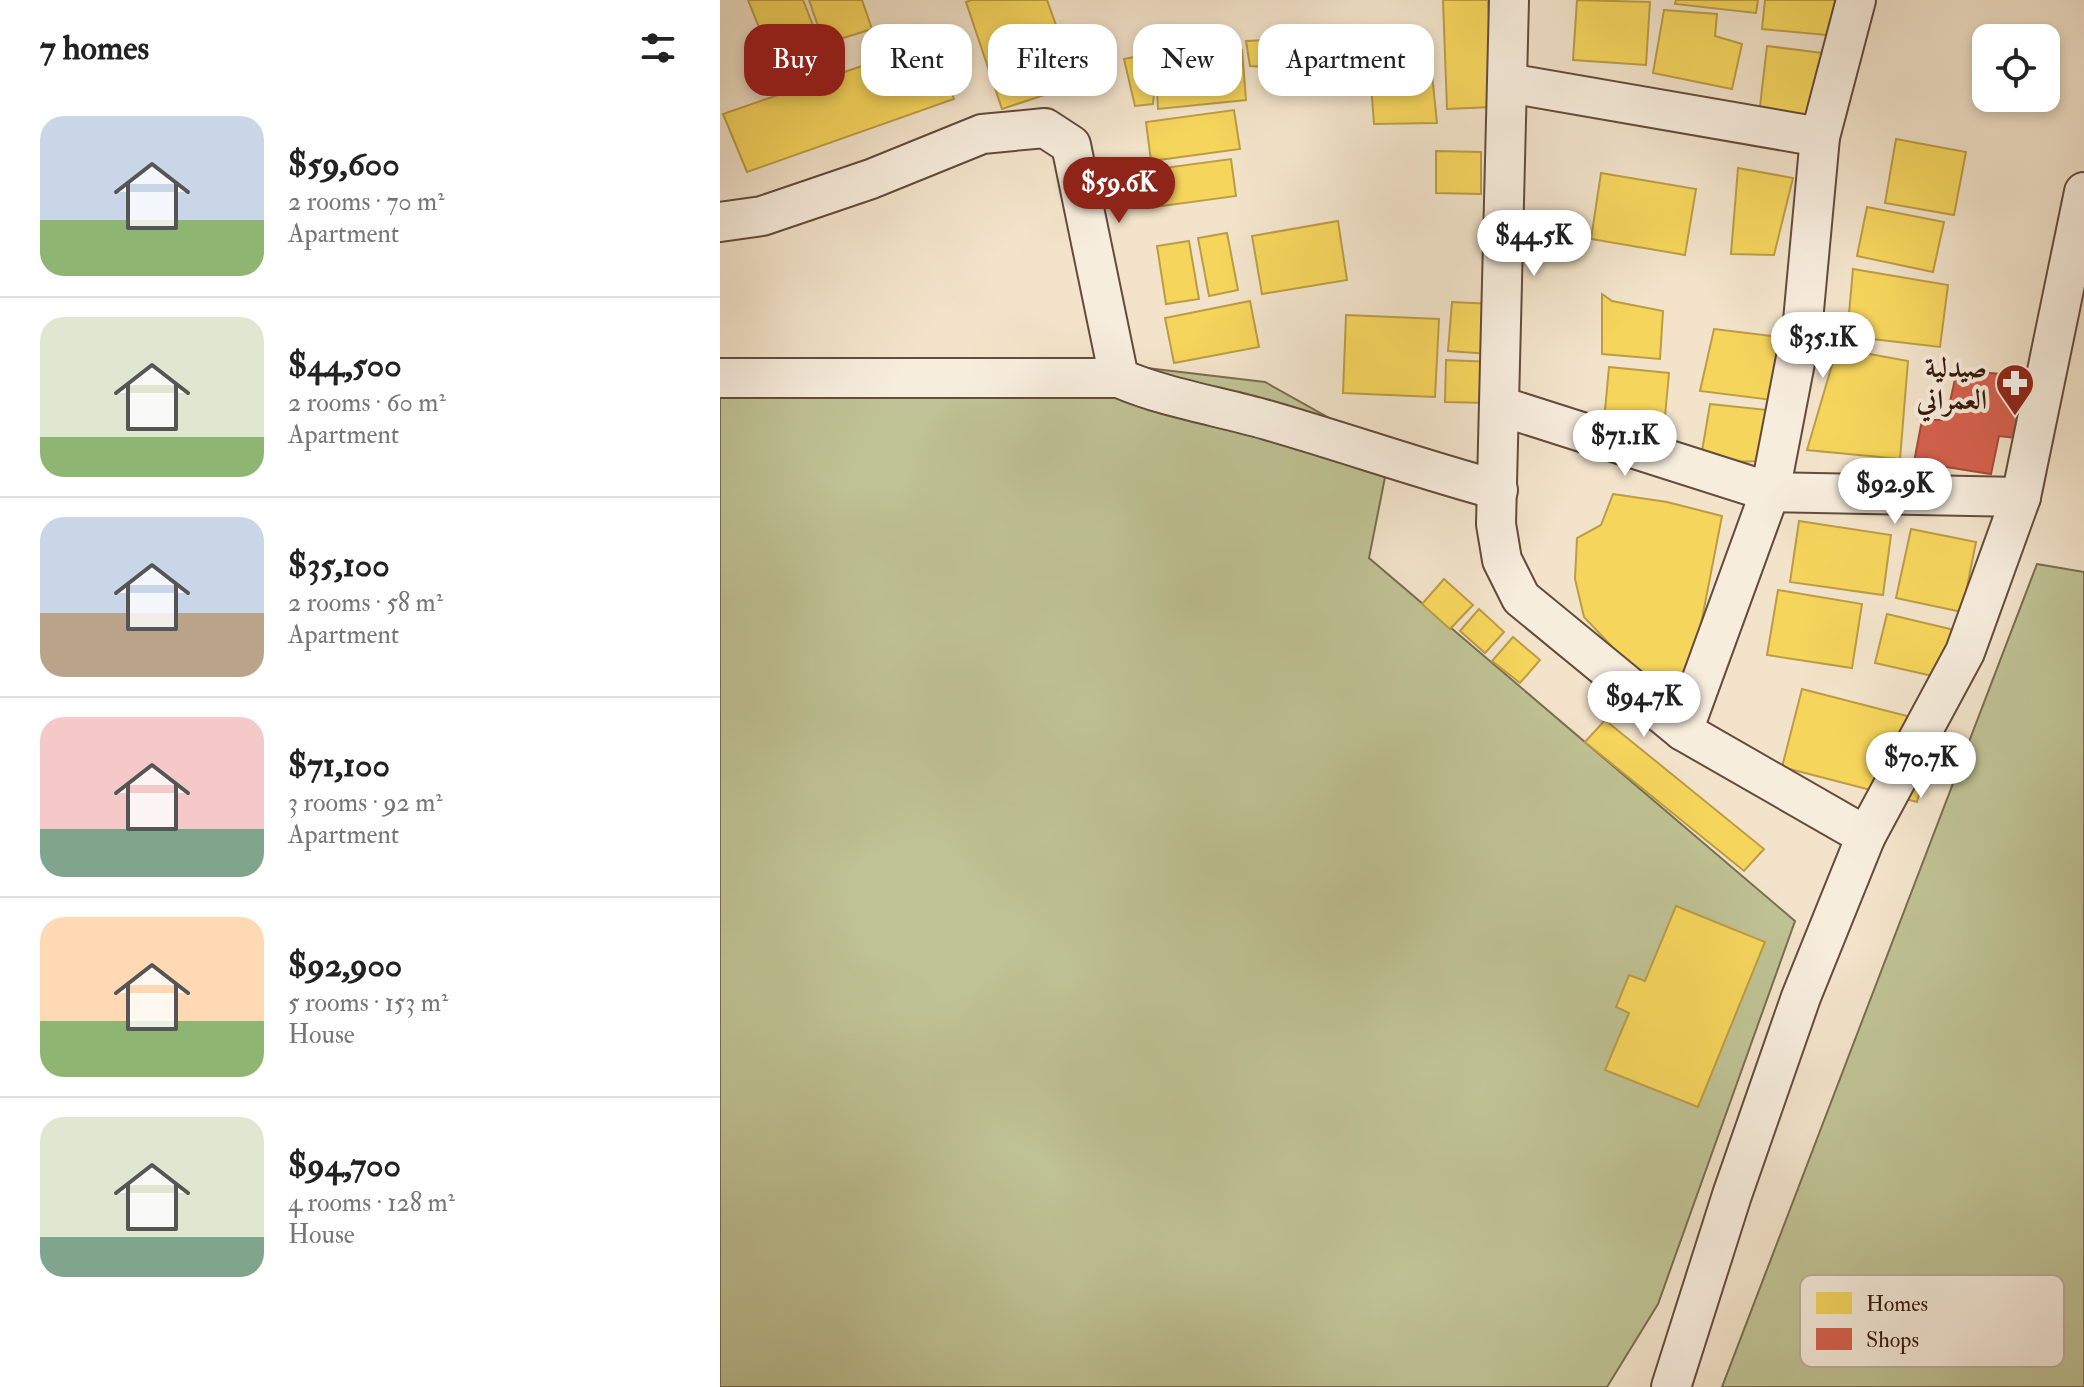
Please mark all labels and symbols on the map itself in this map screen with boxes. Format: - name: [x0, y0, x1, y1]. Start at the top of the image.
- pin: $59.6K: [1054, 157, 1184, 225]
- pin: $44.5K: [1469, 210, 1599, 278]
- pin: $35.1K: [1758, 312, 1888, 380]
- place label: صيدلية العمراني: [1916, 351, 1987, 422]
- pharmacy icon: صيدلية العمراني: [1994, 362, 2036, 417]
- pin: $71.1K: [1560, 410, 1690, 478]
- pin: $92.9K: [1830, 458, 1960, 526]
- pin: $94.7K: [1579, 671, 1709, 739]
- pin: $70.7K: [1856, 732, 1986, 800]
- legend: [1800, 1275, 2064, 1367]
- text: Homes: [1866, 1290, 1928, 1318]
- text: Shops: [1866, 1326, 1919, 1355]

